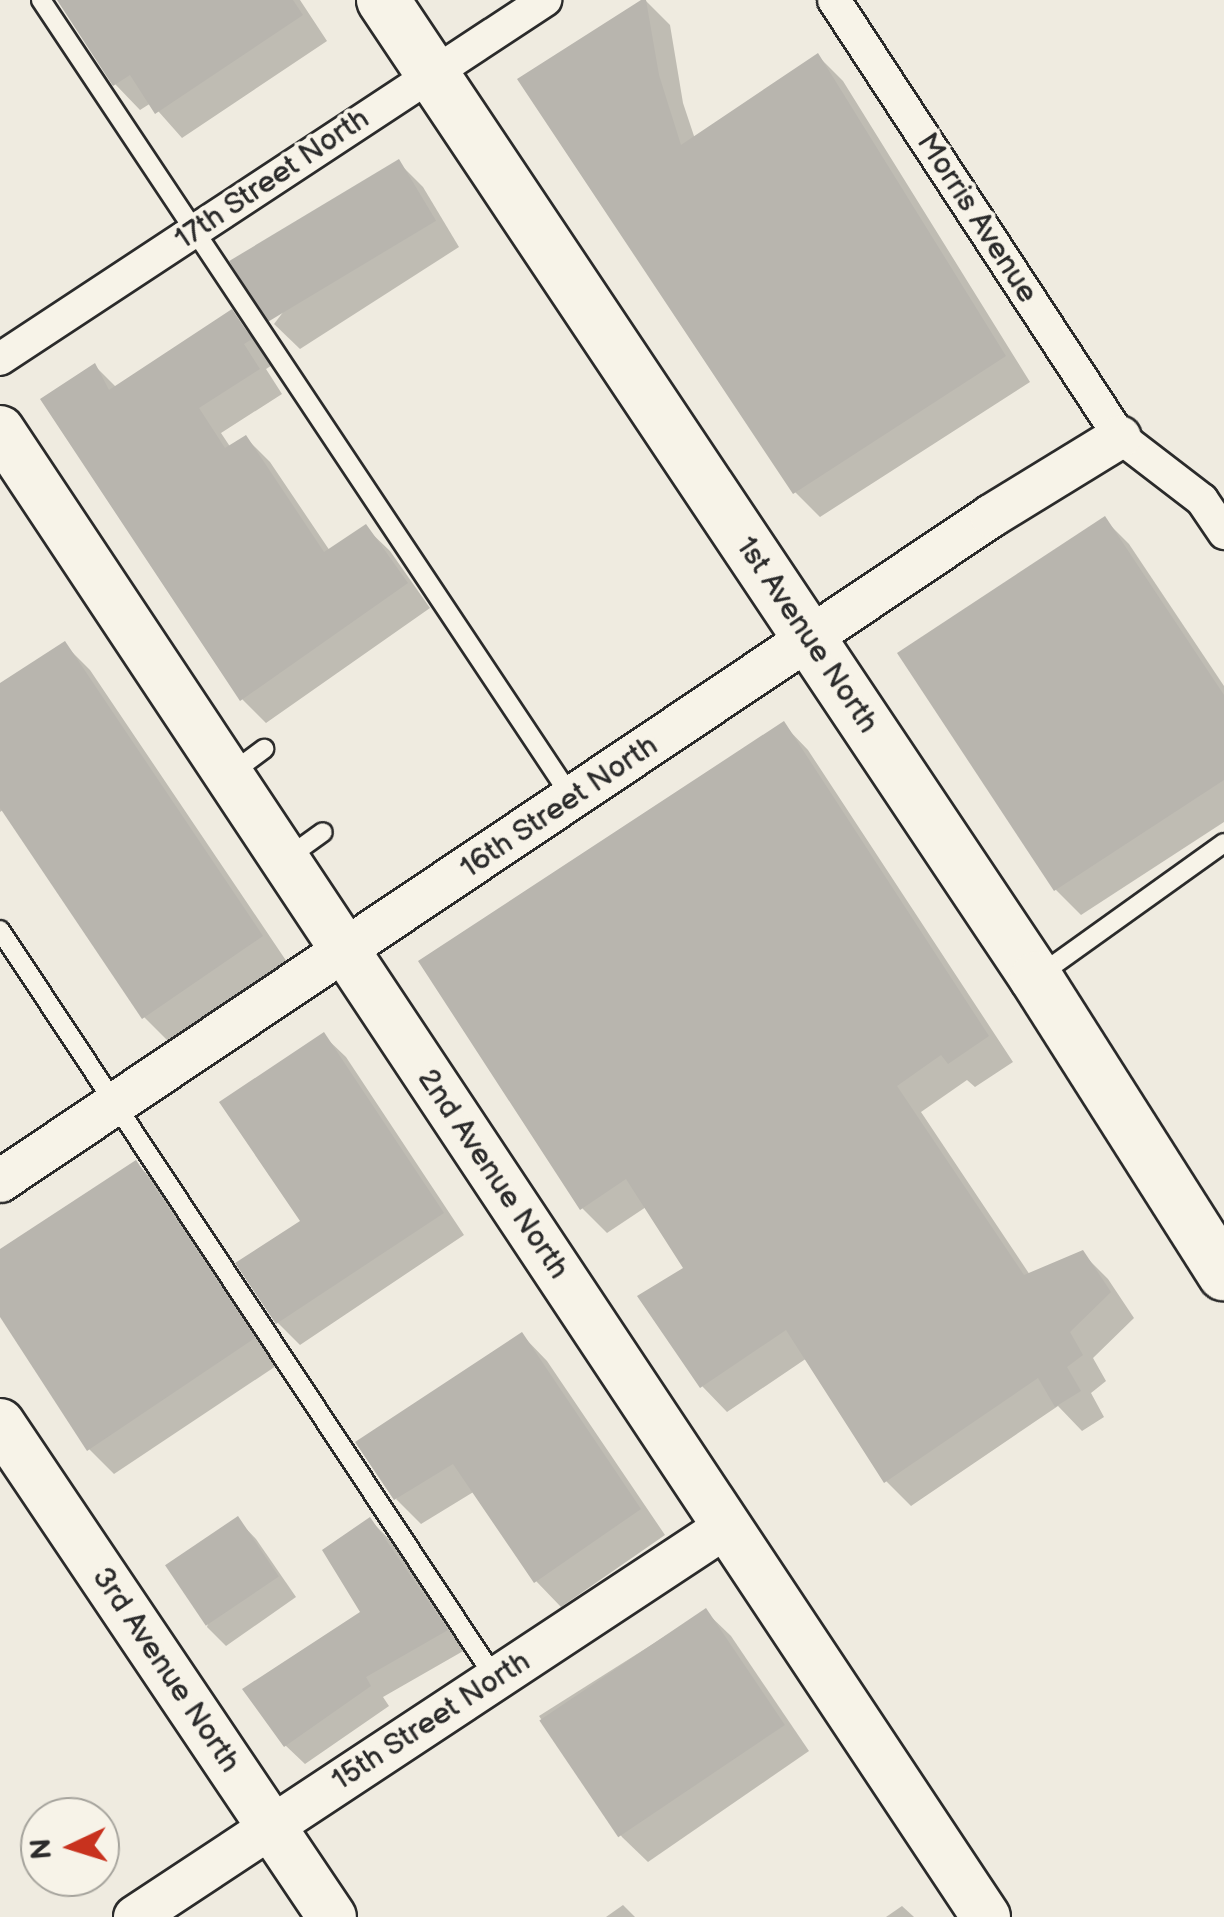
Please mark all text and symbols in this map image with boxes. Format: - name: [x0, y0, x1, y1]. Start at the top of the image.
- street label: 17th Street North: [168, 101, 376, 257]
- street label: Morris Avenue: [909, 126, 1045, 310]
- street label: 1st Avenue North: [728, 530, 886, 740]
- street label: 16th Street North: [453, 728, 665, 886]
- street label: 2nd Avenue North: [410, 1062, 576, 1286]
- street label: 3rd Avenue North: [84, 1561, 248, 1779]
- street label: 15th Street North: [325, 1643, 537, 1799]
- north arrow: [20, 1797, 120, 1897]
- text: N: [24, 1837, 59, 1861]

